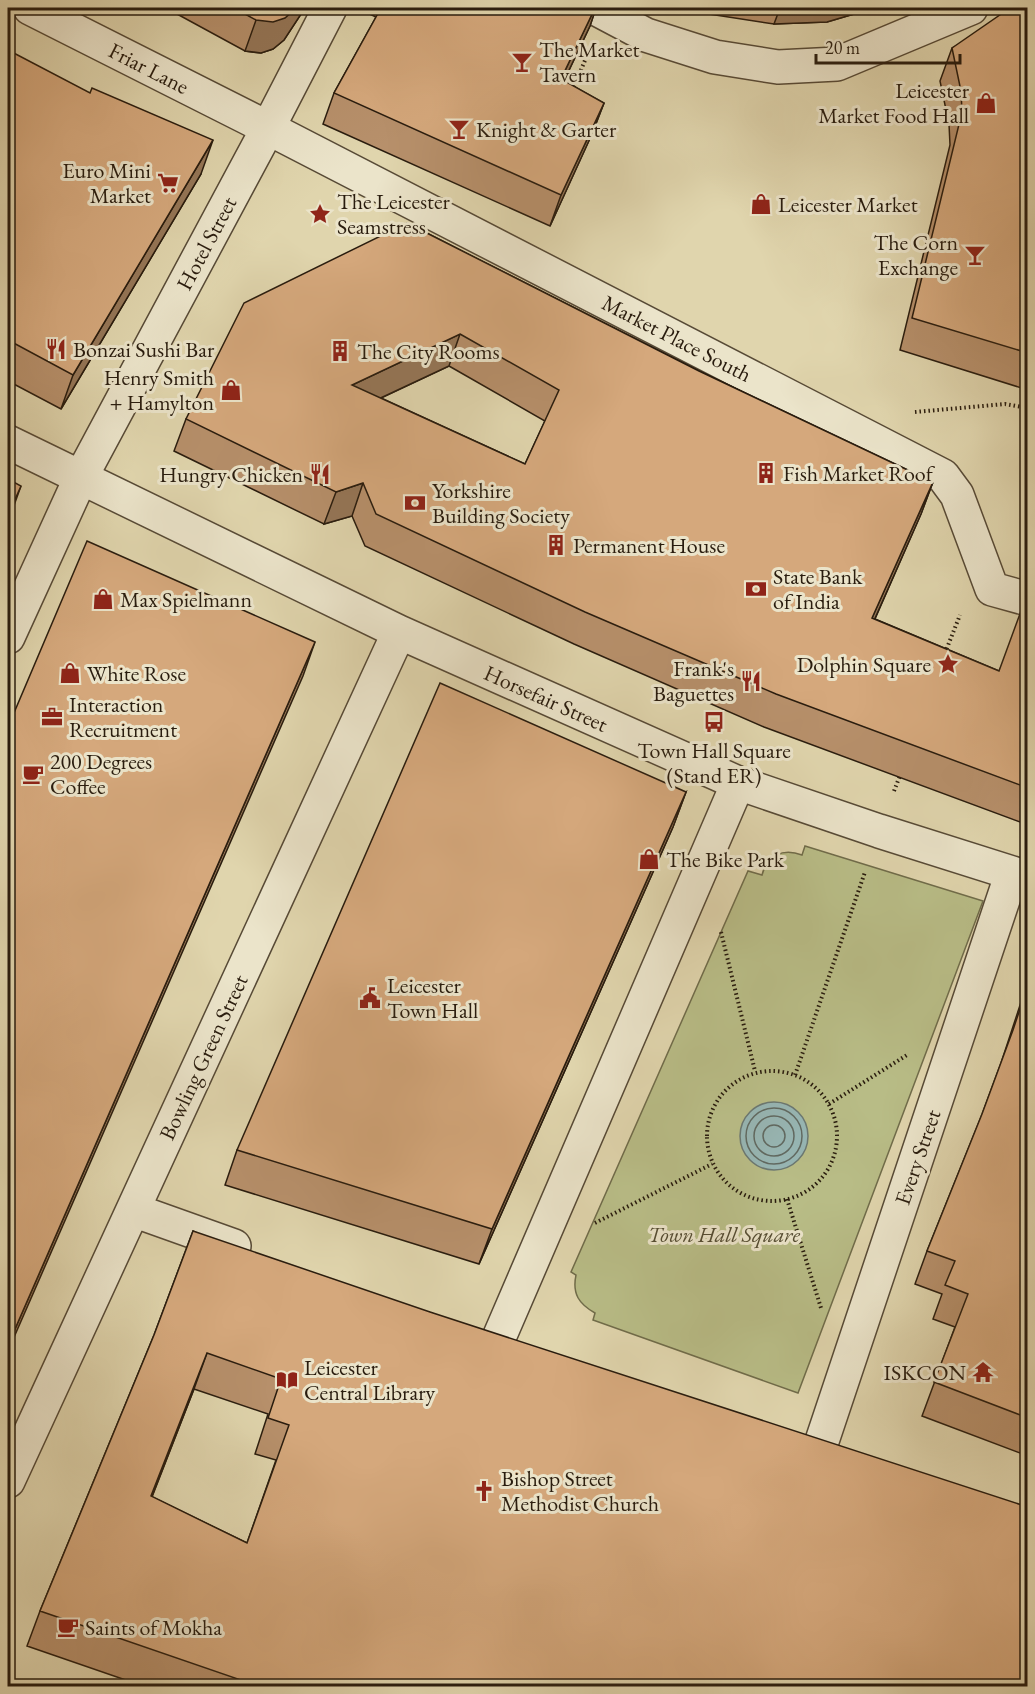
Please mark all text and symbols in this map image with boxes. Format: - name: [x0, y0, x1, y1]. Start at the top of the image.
- scale bar: [816, 27, 960, 65]
- place label: The Market Tavern: [539, 35, 639, 89]
- street label: Friar Lane: [104, 36, 194, 101]
- text: 20 m: [825, 36, 860, 59]
- bar icon: The Market Tavern: [510, 50, 534, 74]
- place label: Leicester Market Food Hall: [818, 76, 970, 130]
- shop icon: Leicester Market Food Hall: [974, 91, 998, 115]
- place label: Knight & Garter: [476, 115, 617, 144]
- bar icon: Knight & Garter: [447, 117, 471, 141]
- place label: Euro Mini Market: [62, 156, 151, 210]
- supermarket icon: Euro Mini Market: [156, 171, 180, 195]
- place label: The Leicester Seamstress: [337, 187, 451, 241]
- place label: Leicester Market: [778, 190, 918, 219]
- street label: Hotel Street: [170, 191, 243, 295]
- shop icon: Leicester Market: [749, 192, 773, 216]
- place icon: The Leicester Seamstress: [308, 202, 332, 226]
- place label: The Corn Exchange: [873, 228, 958, 282]
- bar icon: The Corn Exchange: [963, 243, 987, 267]
- street label: Market Place South: [597, 288, 757, 389]
- place label: Bonzai Sushi Bar: [73, 335, 215, 364]
- restaurant icon: Bonzai Sushi Bar: [44, 337, 68, 361]
- place label: The City Rooms: [357, 337, 500, 366]
- building icon: The City Rooms: [328, 339, 352, 363]
- place label: Henry Smith + Hamylton: [104, 363, 214, 417]
- shop icon: Henry Smith + Hamylton: [219, 378, 243, 402]
- place label: Fish Market Roof: [783, 459, 936, 488]
- place label: Hungry Chicken: [159, 460, 303, 489]
- building icon: Fish Market Roof: [754, 461, 778, 485]
- restaurant icon: Hungry Chicken: [308, 462, 332, 486]
- place label: Yorkshire Building Society: [432, 476, 570, 530]
- bank icon: Yorkshire Building Society: [403, 491, 427, 515]
- place label: Permanent House: [573, 531, 725, 560]
- building icon: Permanent House: [544, 533, 568, 557]
- place label: State Bank of India: [773, 562, 863, 616]
- bank icon: State Bank of India: [744, 577, 768, 601]
- place label: Max Spielmann: [120, 585, 252, 614]
- shop icon: Max Spielmann: [91, 587, 115, 611]
- place label: Dolphin Square: [797, 650, 931, 679]
- place icon: Dolphin Square: [936, 652, 960, 676]
- place label: Frank's Baguettes: [653, 654, 734, 708]
- street label: Horsefair Street: [479, 658, 612, 739]
- place label: White Rose: [87, 659, 186, 688]
- shop icon: White Rose: [58, 661, 82, 685]
- restaurant icon: Frank's Baguettes: [739, 669, 763, 693]
- place label: Interaction Recruitment: [69, 690, 177, 744]
- office icon: Interaction Recruitment: [40, 705, 64, 729]
- bus stop icon: Town Hall Square (Stand ER): [702, 710, 726, 734]
- place label: Town Hall Square (Stand ER): [637, 736, 791, 790]
- place label: 200 Degrees Coffee: [50, 747, 152, 801]
- cafe icon: 200 Degrees Coffee: [21, 762, 45, 786]
- place label: The Bike Park: [666, 845, 785, 874]
- shop icon: The Bike Park: [637, 847, 661, 871]
- street label: Bowling Green Street: [152, 970, 255, 1145]
- place label: Leicester Town Hall: [387, 971, 478, 1025]
- public building icon: Leicester Town Hall: [358, 986, 382, 1010]
- street label: Every Street: [888, 1105, 947, 1209]
- park label: Town Hall Square: [648, 1220, 800, 1249]
- place label: Leicester Central Library: [304, 1353, 436, 1407]
- place label: ISKCON: [883, 1358, 967, 1387]
- temple icon: ISKCON: [971, 1360, 995, 1384]
- library icon: Leicester Central Library: [275, 1368, 299, 1392]
- place label: Bishop Street Methodist Church: [501, 1464, 659, 1518]
- church icon: Bishop Street Methodist Church: [472, 1479, 496, 1503]
- place label: Saints of Mokha: [85, 1613, 222, 1642]
- cafe icon: Saints of Mokha: [56, 1615, 80, 1639]

